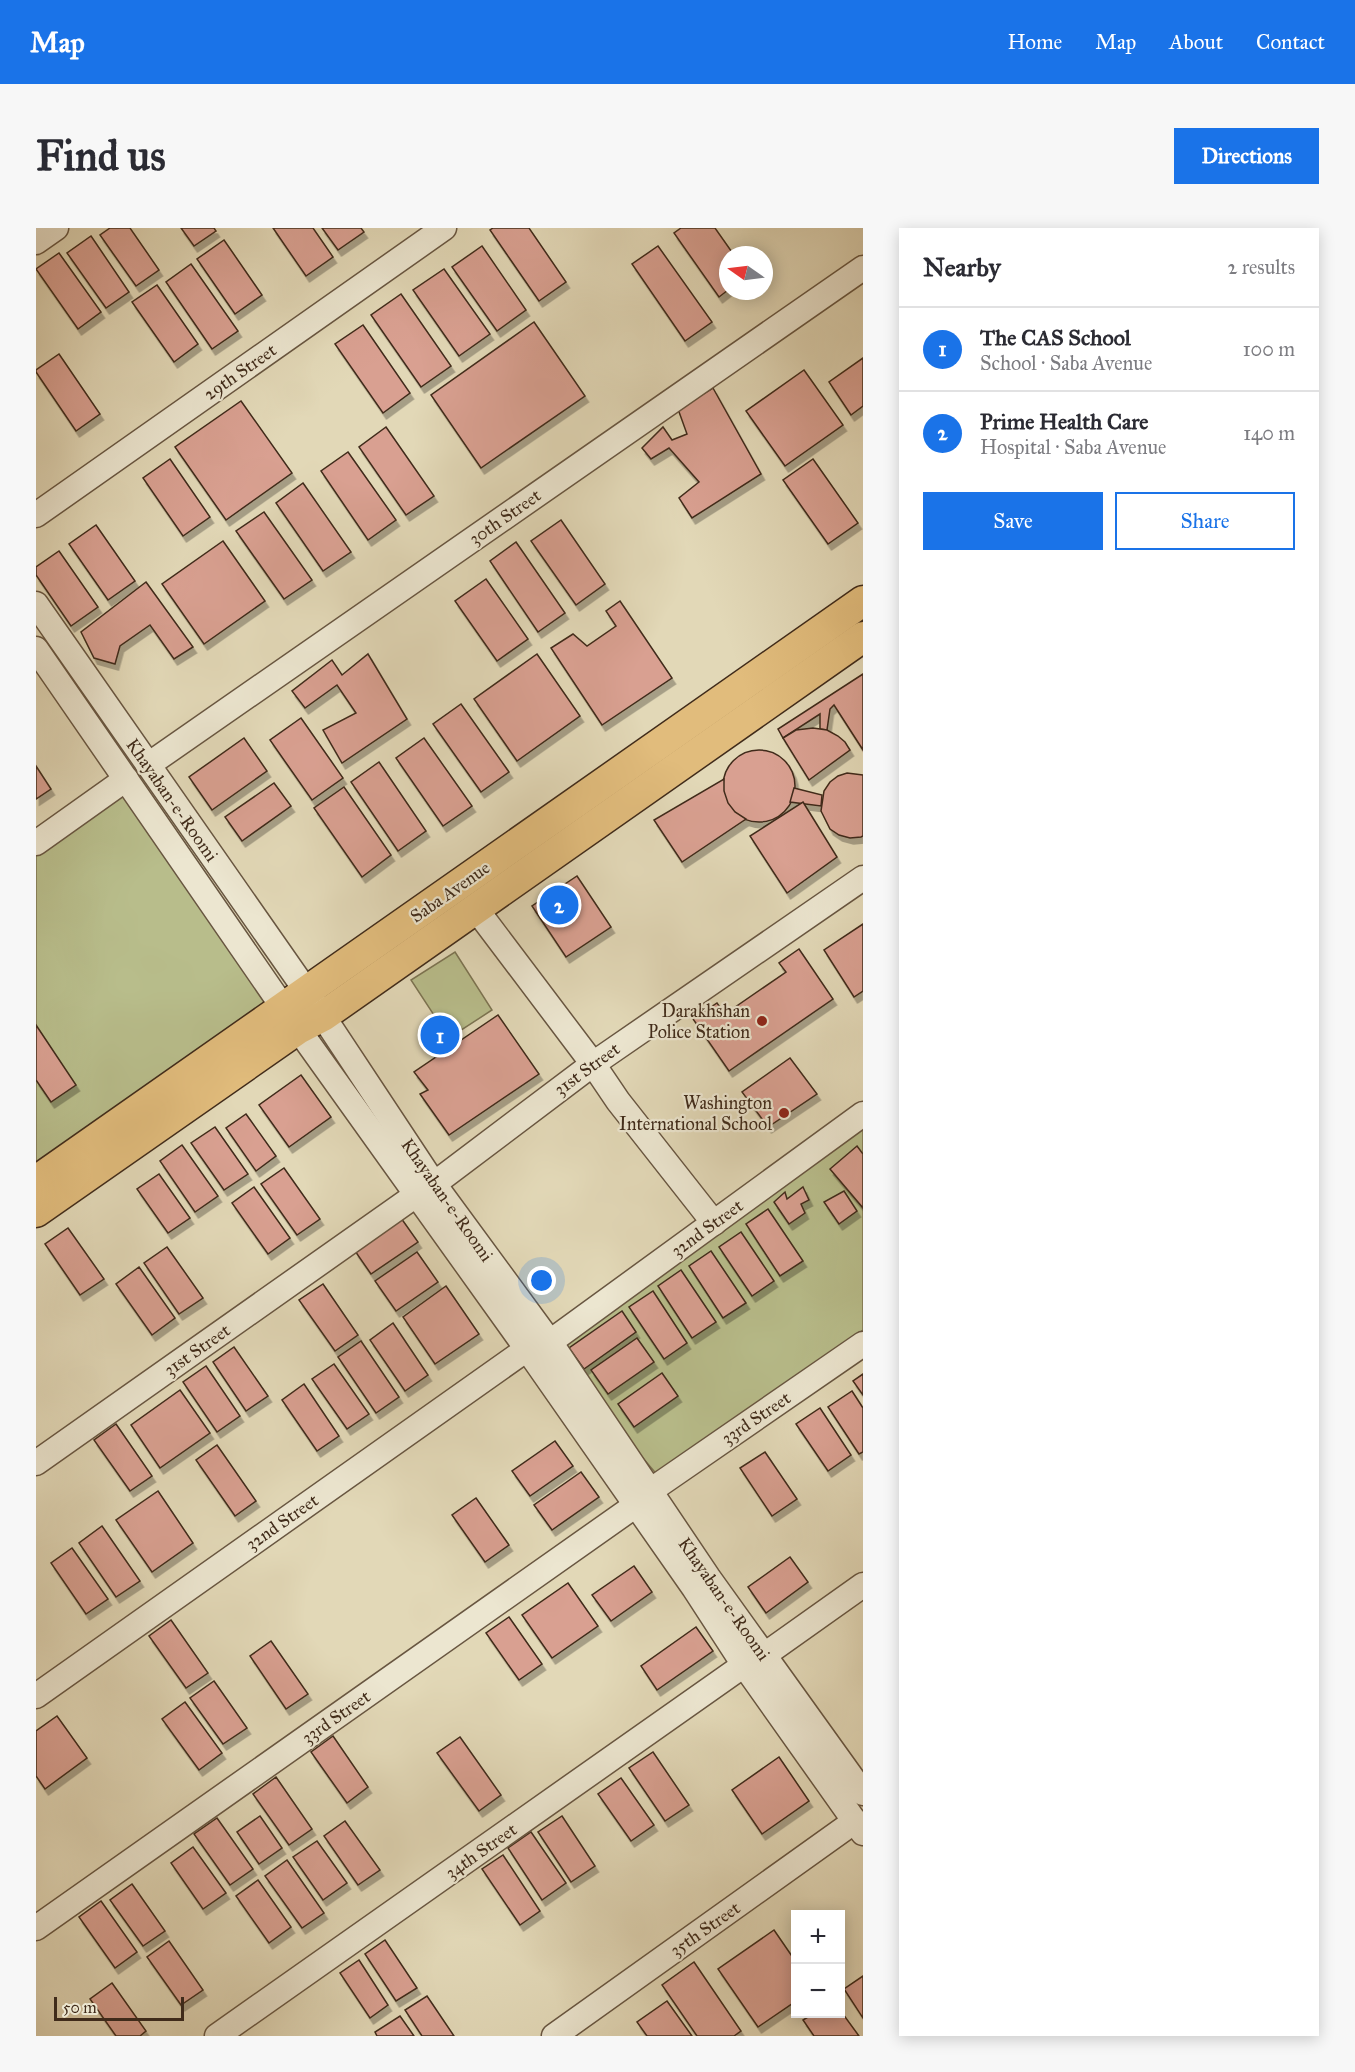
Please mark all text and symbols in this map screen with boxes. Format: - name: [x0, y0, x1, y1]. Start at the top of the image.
- text: Map: [30, 25, 85, 60]
- text: Home: [1007, 29, 1062, 55]
- text: Map: [1095, 29, 1136, 55]
- text: About: [1169, 29, 1223, 55]
- text: Contact: [1256, 29, 1325, 55]
- button: Directions: [1174, 128, 1319, 184]
- text: Find us: [36, 130, 166, 182]
- north arrow: [719, 246, 773, 300]
- text: Nearby: [923, 251, 1001, 283]
- text: 2 results: [1227, 255, 1295, 279]
- text: The CAS School: [980, 324, 1131, 351]
- text: 1: [939, 337, 946, 361]
- text: 100 m: [1243, 337, 1295, 361]
- street label: 29th Street: [199, 339, 281, 405]
- text: School · Saba Avenue: [980, 351, 1152, 375]
- text: Prime Health Care: [980, 408, 1149, 435]
- text: 2: [938, 421, 947, 445]
- text: 140 m: [1243, 421, 1295, 445]
- text: Hospital · Saba Avenue: [980, 435, 1166, 459]
- street label: 30th Street: [465, 484, 546, 550]
- button: Save: [923, 492, 1103, 550]
- button: Share: [1115, 492, 1295, 550]
- street label: Khayaban-e-Roomi: [121, 734, 223, 866]
- street label: Saba Avenue: [406, 857, 494, 927]
- pin: 2: [540, 882, 578, 928]
- place label: Darakhshan Police Station: [648, 1000, 750, 1043]
- pin: 1: [420, 1012, 460, 1058]
- marker: Darakhshan Police Station: [755, 1014, 769, 1028]
- street label: 31st Street: [550, 1037, 625, 1100]
- place label: Washington International School: [619, 1092, 772, 1135]
- marker: Washington International School: [777, 1106, 791, 1120]
- street label: Khayaban-e-Roomi: [396, 1134, 498, 1266]
- street label: 32nd Street: [667, 1194, 748, 1261]
- your location: [527, 1266, 556, 1295]
- street label: 31st Street: [160, 1319, 235, 1381]
- street label: 33rd Street: [717, 1387, 795, 1449]
- street label: 32nd Street: [242, 1489, 323, 1555]
- street label: Khayaban-e-Roomi: [673, 1533, 775, 1665]
- street label: 33rd Street: [297, 1685, 375, 1749]
- street label: 34th Street: [441, 1818, 521, 1884]
- street label: 35th Street: [666, 1897, 745, 1961]
- map controls: [791, 1910, 845, 2018]
- button: +: [791, 1910, 845, 1964]
- button: −: [791, 1964, 845, 2018]
- scale bar: [54, 1994, 184, 2022]
- text: 50 m: [63, 1998, 97, 2017]

